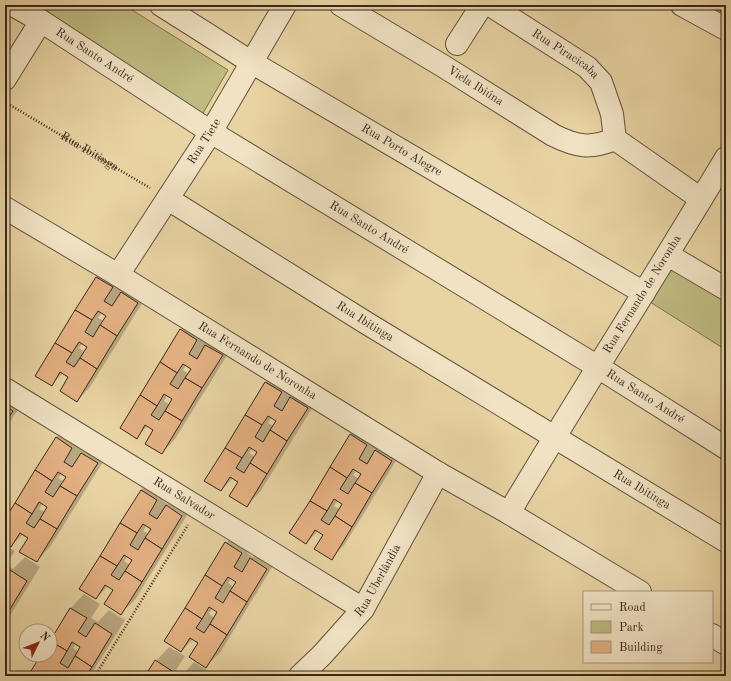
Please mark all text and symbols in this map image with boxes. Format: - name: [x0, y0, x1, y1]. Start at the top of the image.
- street label: Rua Santo André: [53, 26, 136, 86]
- street label: Rua Piracicaba: [530, 27, 601, 81]
- street label: Viela Ibiúna: [445, 64, 505, 108]
- street label: Rua Tiete: [186, 116, 224, 167]
- street label: Rua Porto Alegre: [359, 122, 444, 179]
- street label: Rua Ibitinga: [58, 130, 120, 174]
- street label: Rua Santo André: [327, 199, 411, 257]
- street label: Rua Fernando de Noronha: [601, 233, 684, 356]
- street label: Rua Ibitinga: [334, 300, 396, 344]
- street label: Rua Fernando de Noronha: [196, 320, 318, 402]
- street label: Rua Santo André: [604, 368, 687, 426]
- street label: Rua Ibitinga: [611, 468, 673, 512]
- street label: Rua Salvador: [151, 476, 217, 522]
- street label: Rua Uberlândia: [353, 542, 403, 620]
- legend: [583, 591, 713, 663]
- text: Road: [619, 602, 646, 614]
- text: Park: [619, 622, 644, 634]
- north arrow: [18, 623, 58, 663]
- text: N: [37, 630, 52, 644]
- text: Building: [619, 642, 663, 654]

